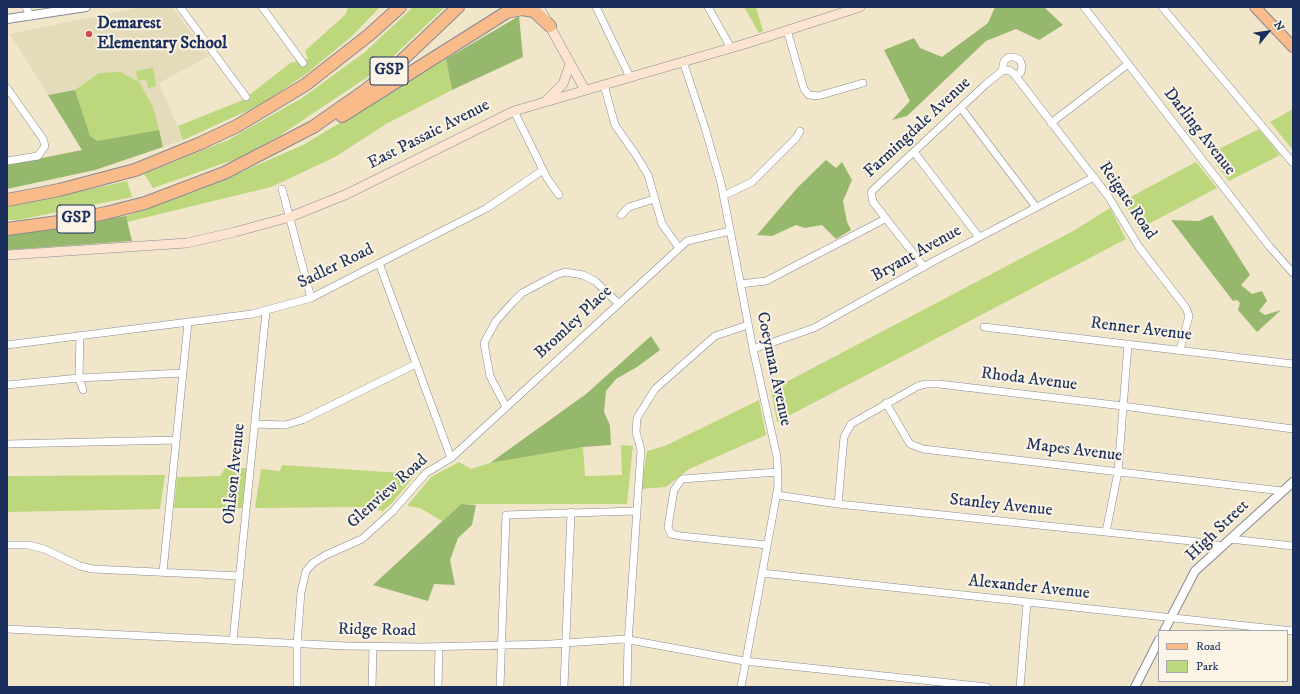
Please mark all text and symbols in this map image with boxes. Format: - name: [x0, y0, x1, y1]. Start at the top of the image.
- north arrow: [1248, 12, 1288, 52]
- place label: Demarest Elementary School: [97, 14, 227, 54]
- text: N: [1270, 19, 1287, 34]
- marker: Demarest Elementary School: [84, 29, 94, 39]
- road number: GSP: [370, 57, 408, 85]
- street label: Farmingdale Avenue: [860, 73, 976, 183]
- street label: Darling Avenue: [1159, 84, 1239, 180]
- street label: East Passaic Avenue: [365, 95, 493, 175]
- street label: Reigate Road: [1094, 158, 1160, 244]
- road number: GSP: [57, 205, 95, 233]
- street label: Bryant Avenue: [869, 221, 965, 287]
- street label: Sadler Road: [295, 240, 377, 294]
- street label: Bromley Place: [531, 282, 617, 364]
- street label: Coeyman Avenue: [751, 310, 795, 428]
- street label: Renner Avenue: [1089, 314, 1193, 346]
- street label: Rhoda Avenue: [980, 364, 1078, 396]
- street label: Ohlson Avenue: [220, 422, 250, 526]
- street label: Mapes Avenue: [1025, 435, 1123, 467]
- street label: Glenview Road: [344, 451, 432, 533]
- street label: Stanley Avenue: [949, 490, 1053, 522]
- street label: High Street: [1182, 496, 1254, 566]
- street label: Alexander Avenue: [967, 571, 1091, 605]
- street label: Ridge Road: [338, 620, 416, 642]
- legend: [1158, 630, 1288, 682]
- text: Road: [1196, 639, 1221, 654]
- text: Park: [1196, 659, 1218, 674]

